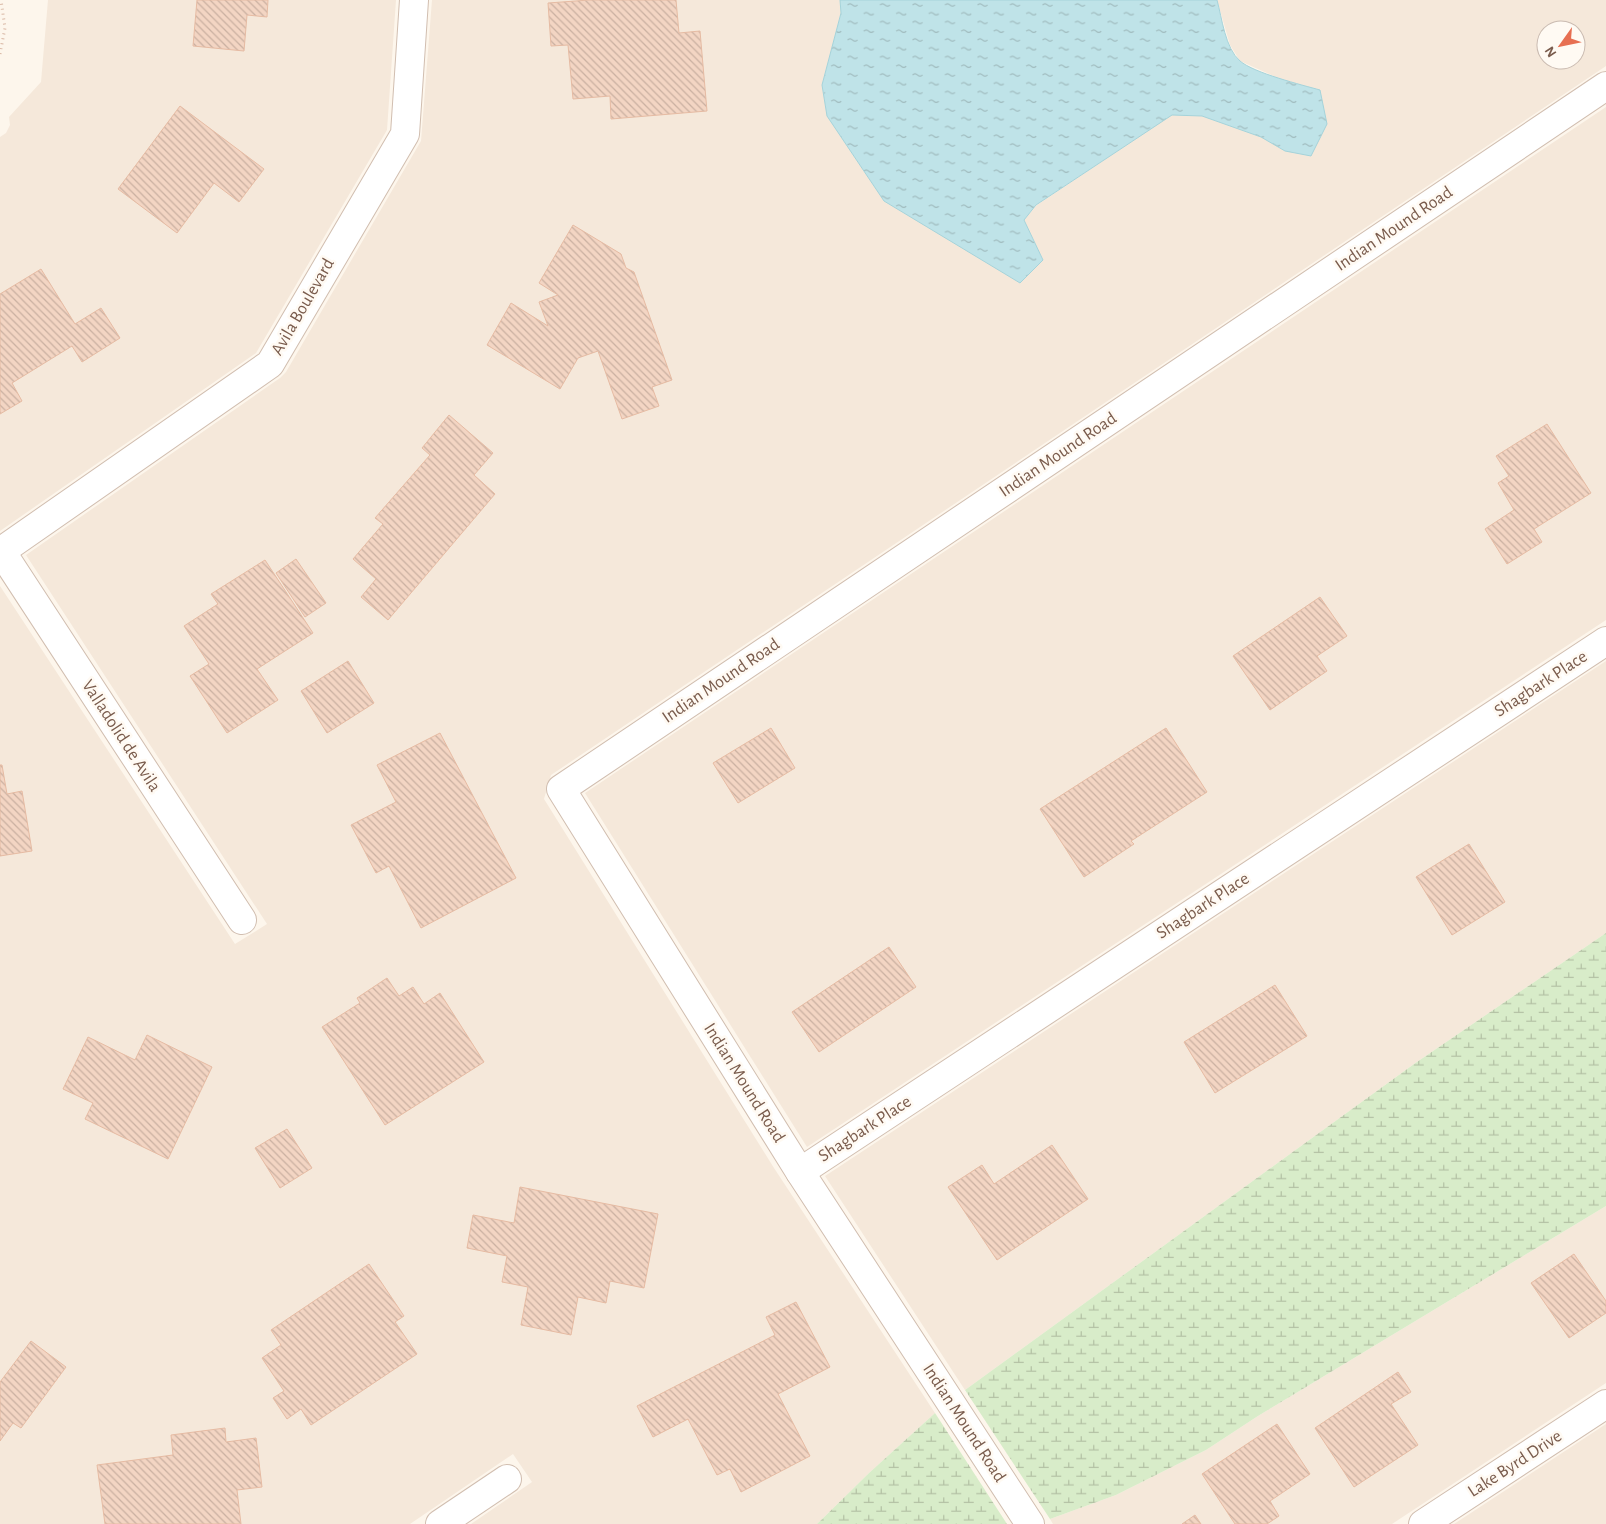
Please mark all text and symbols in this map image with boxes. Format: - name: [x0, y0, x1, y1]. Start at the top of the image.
- north arrow: [1536, 20, 1586, 70]
- text: N: [1542, 44, 1559, 59]
- street label: Indian Mound Road: [1332, 183, 1456, 275]
- street label: Avila Boulevard: [268, 255, 338, 359]
- street label: Indian Mound Road: [996, 409, 1120, 501]
- street label: Indian Mound Road: [659, 635, 783, 727]
- street label: Shagbark Place: [1491, 647, 1591, 721]
- street label: Valladolid de Avila: [78, 677, 164, 795]
- street label: Shagbark Place: [1153, 869, 1253, 943]
- street label: Indian Mound Road: [700, 1020, 788, 1146]
- street label: Shagbark Place: [815, 1092, 915, 1166]
- street label: Indian Mound Road: [919, 1361, 1009, 1485]
- street label: Lake Byrd Drive: [1465, 1427, 1565, 1501]

